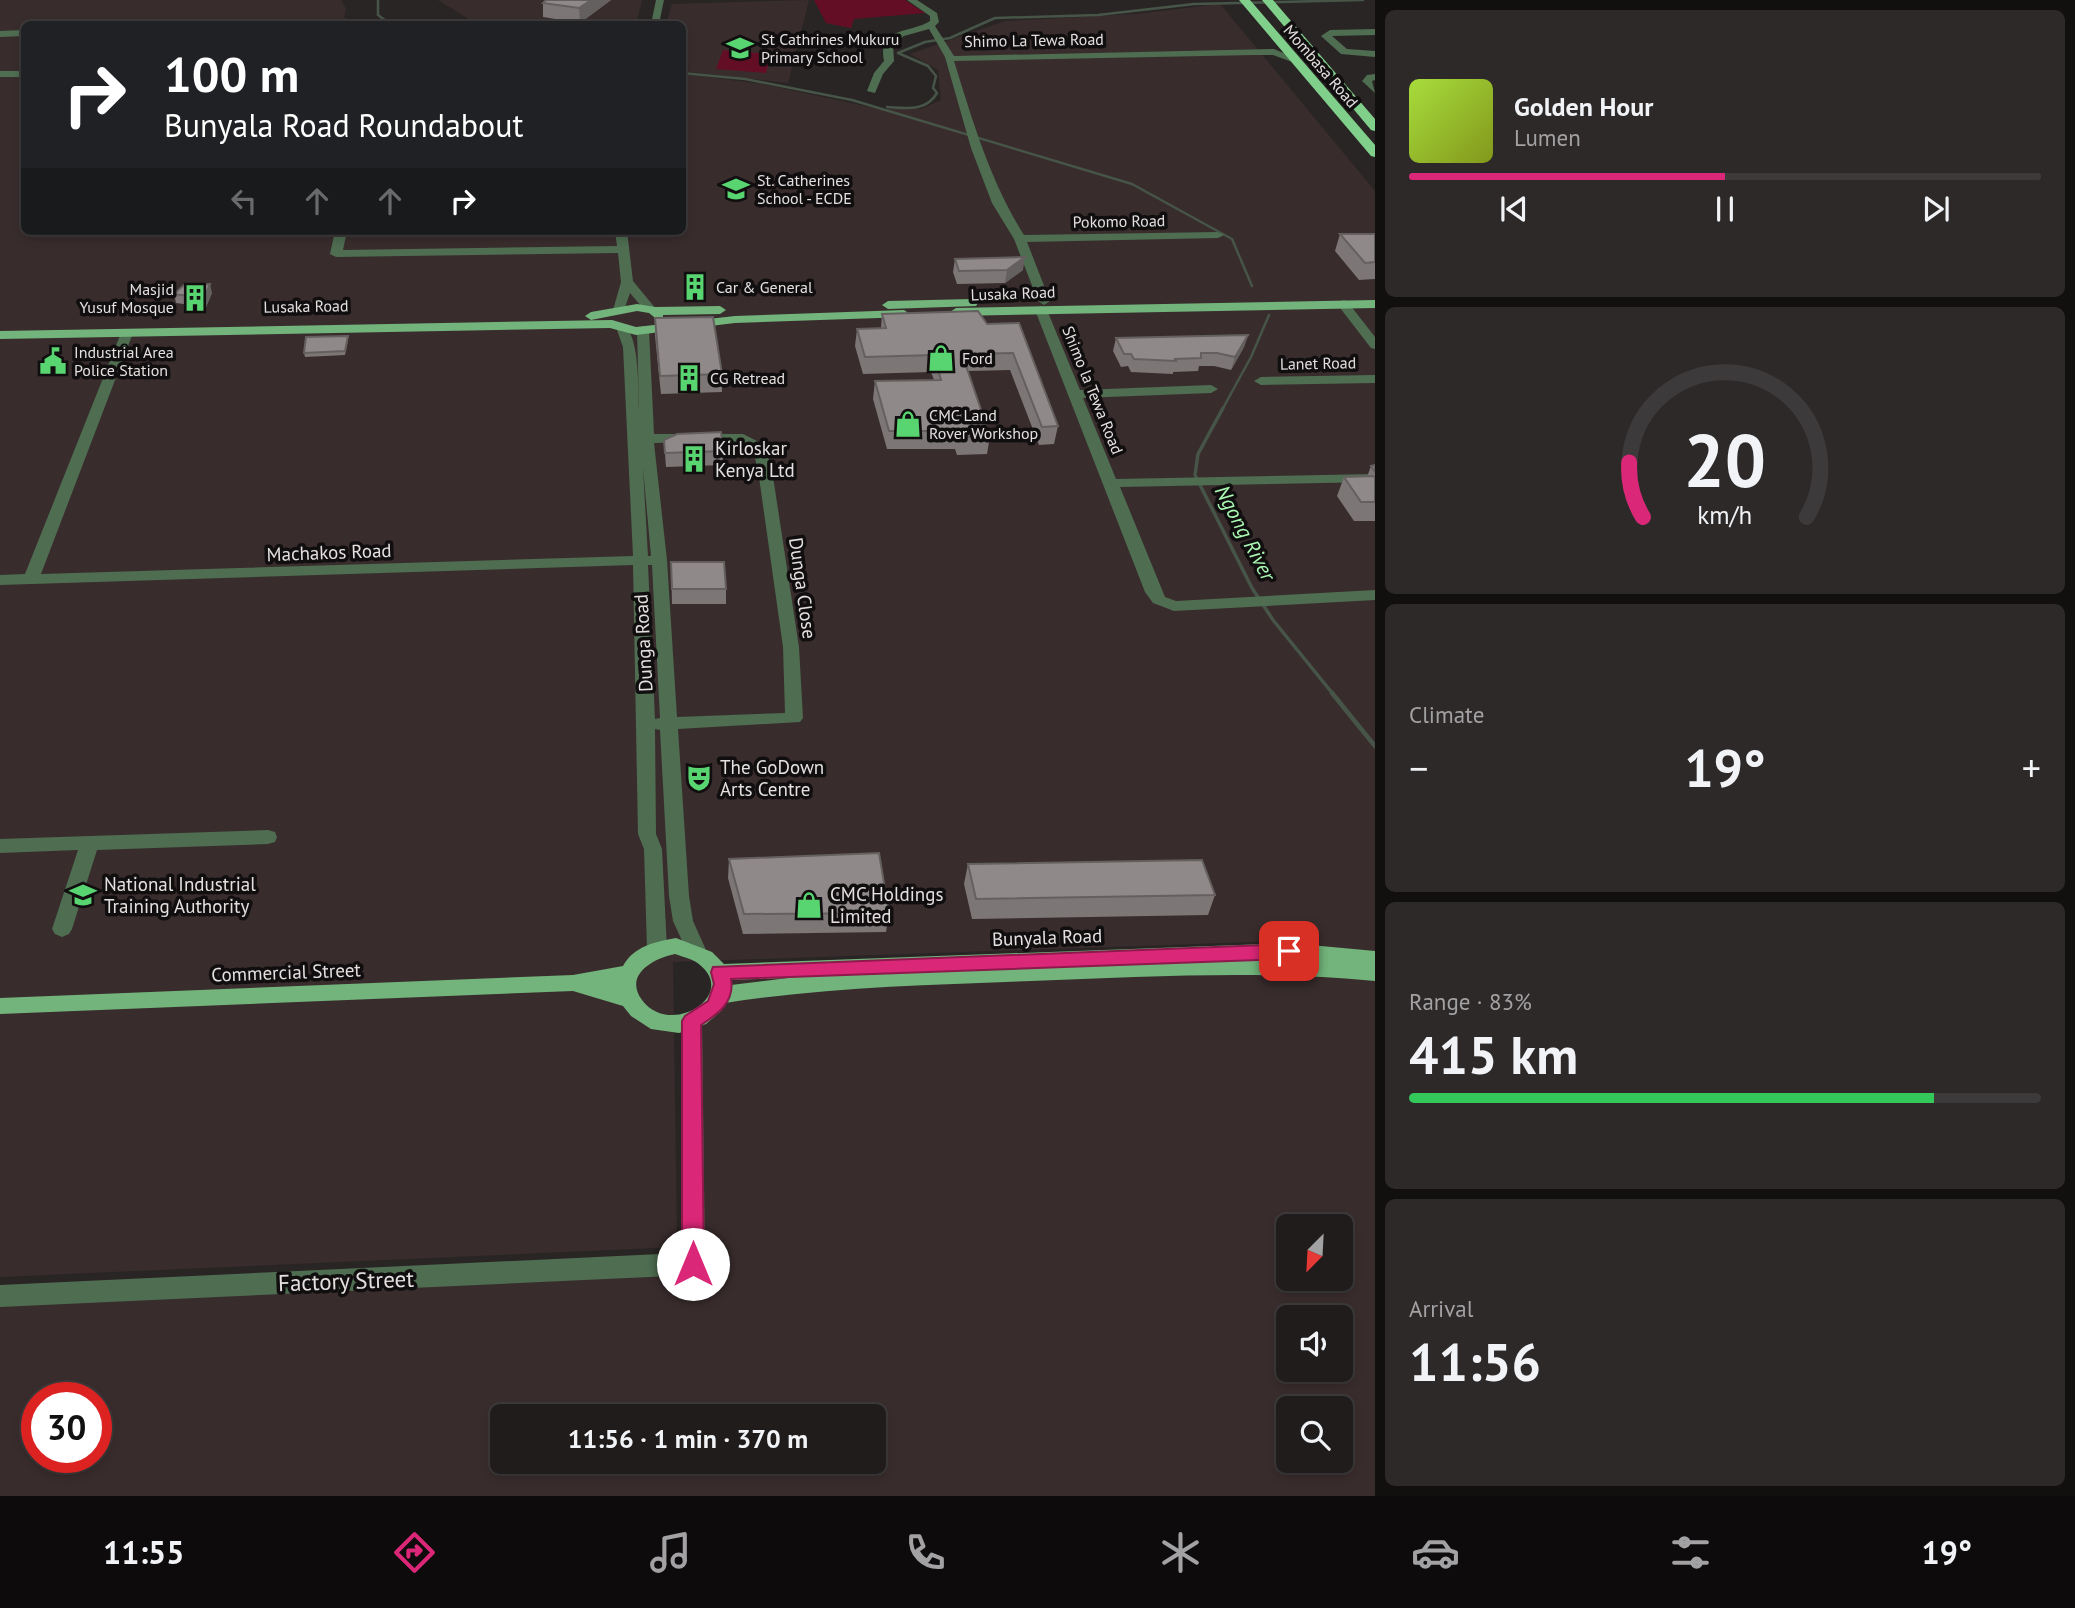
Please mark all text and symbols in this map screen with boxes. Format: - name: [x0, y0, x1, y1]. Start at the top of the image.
- street label: Mombasa Road: [1279, 20, 1363, 112]
- place label: St Cathrines Mukuru Primary School: [761, 29, 899, 67]
- street label: Shimo La Tewa Road: [964, 29, 1104, 51]
- school or university icon: St Cathrines Mukuru Primary School: [725, 33, 755, 63]
- text: 100 m: [164, 42, 299, 106]
- icon: right: [49, 49, 140, 140]
- text: Golden Hour: [1514, 90, 1653, 123]
- text: Bunyala Road Roundabout: [164, 104, 523, 146]
- text: Lumen: [1514, 123, 1581, 152]
- place label: St. Catherines School - ECDE: [757, 170, 852, 208]
- school or university icon: St. Catherines School - ECDE: [721, 174, 751, 204]
- icon: left: [225, 182, 263, 220]
- icon: ahead: [298, 182, 336, 220]
- icon: ahead: [371, 182, 409, 220]
- icon: right: [444, 182, 482, 220]
- icon: previous: [1495, 190, 1533, 228]
- icon: pause: [1706, 190, 1744, 228]
- icon: next: [1917, 190, 1955, 228]
- street label: Pokomo Road: [1072, 210, 1166, 232]
- building icon: Car & General: [680, 272, 710, 302]
- place label: Car & General: [716, 277, 813, 297]
- place label: Masjid Yusuf Mosque: [80, 279, 174, 317]
- street label: Lusaka Road: [970, 282, 1056, 304]
- building icon: Masjid Yusuf Mosque: [180, 283, 210, 313]
- street label: Lusaka Road: [263, 295, 349, 317]
- street label: Shimo la Tewa Road: [1058, 323, 1128, 457]
- place label: Industrial Area Police Station: [74, 342, 174, 380]
- shop icon: Ford: [926, 343, 956, 373]
- public building icon: Industrial Area Police Station: [38, 346, 68, 376]
- place label: Ford: [962, 348, 993, 368]
- street label: Lanet Road: [1280, 352, 1356, 374]
- building icon: CG Retread: [674, 363, 704, 393]
- place label: CG Retread: [710, 368, 785, 388]
- place label: CMC Land Rover Workshop: [929, 405, 1038, 443]
- shop icon: CMC Land Rover Workshop: [893, 409, 923, 439]
- text: 20: [1684, 413, 1766, 507]
- place label: Kirloskar Kenya Ltd: [715, 436, 795, 482]
- building icon: Kirloskar Kenya Ltd: [679, 444, 709, 474]
- water label: Ngong River: [1209, 480, 1283, 587]
- text: km/h: [1698, 499, 1752, 531]
- street label: Dunga Close: [784, 536, 822, 640]
- street label: Machakos Road: [266, 538, 392, 566]
- street label: Dunga Road: [628, 593, 658, 693]
- text: Climate: [1409, 700, 1484, 729]
- text: 19°: [1684, 734, 1766, 801]
- text: −: [1409, 743, 1428, 792]
- text: +: [2022, 743, 2041, 792]
- place label: The GoDown Arts Centre: [720, 755, 824, 801]
- theatre icon: The GoDown Arts Centre: [684, 763, 714, 793]
- place label: National Industrial Training Authority: [104, 872, 256, 918]
- school or university icon: National Industrial Training Authority: [68, 880, 98, 910]
- place label: CMC Holdings Limited: [830, 882, 943, 928]
- shop icon: CMC Holdings Limited: [794, 890, 824, 920]
- pin: [1259, 921, 1319, 981]
- street label: Bunyala Road: [991, 923, 1103, 951]
- icon: arrive: [1270, 932, 1308, 970]
- street label: Commercial Street: [211, 957, 362, 987]
- text: Range · 83%: [1409, 987, 1532, 1016]
- text: 415 km: [1409, 1021, 1578, 1088]
- north arrow: [1276, 1214, 1353, 1292]
- map controls: [1276, 1214, 1353, 1473]
- position arrow: [656, 1227, 730, 1301]
- street label: Factory Street: [277, 1264, 415, 1297]
- text: Arrival: [1409, 1294, 1473, 1323]
- button: sound: [1276, 1305, 1353, 1382]
- text: 11:56: [1409, 1328, 1541, 1395]
- speed limit sign: 30: [21, 1382, 112, 1473]
- button: search: [1276, 1396, 1353, 1473]
- text: 11:56 · 1 min · 370 m: [568, 1422, 808, 1455]
- icon: directions: [390, 1528, 439, 1577]
- icon: music: [646, 1528, 695, 1577]
- icon: phone: [901, 1528, 950, 1577]
- icon: climate: [1156, 1528, 1205, 1577]
- icon: car: [1411, 1528, 1460, 1577]
- icon: filters: [1666, 1528, 1715, 1577]
- text: 11:55: [103, 1531, 184, 1573]
- text: 19°: [1922, 1531, 1972, 1573]

